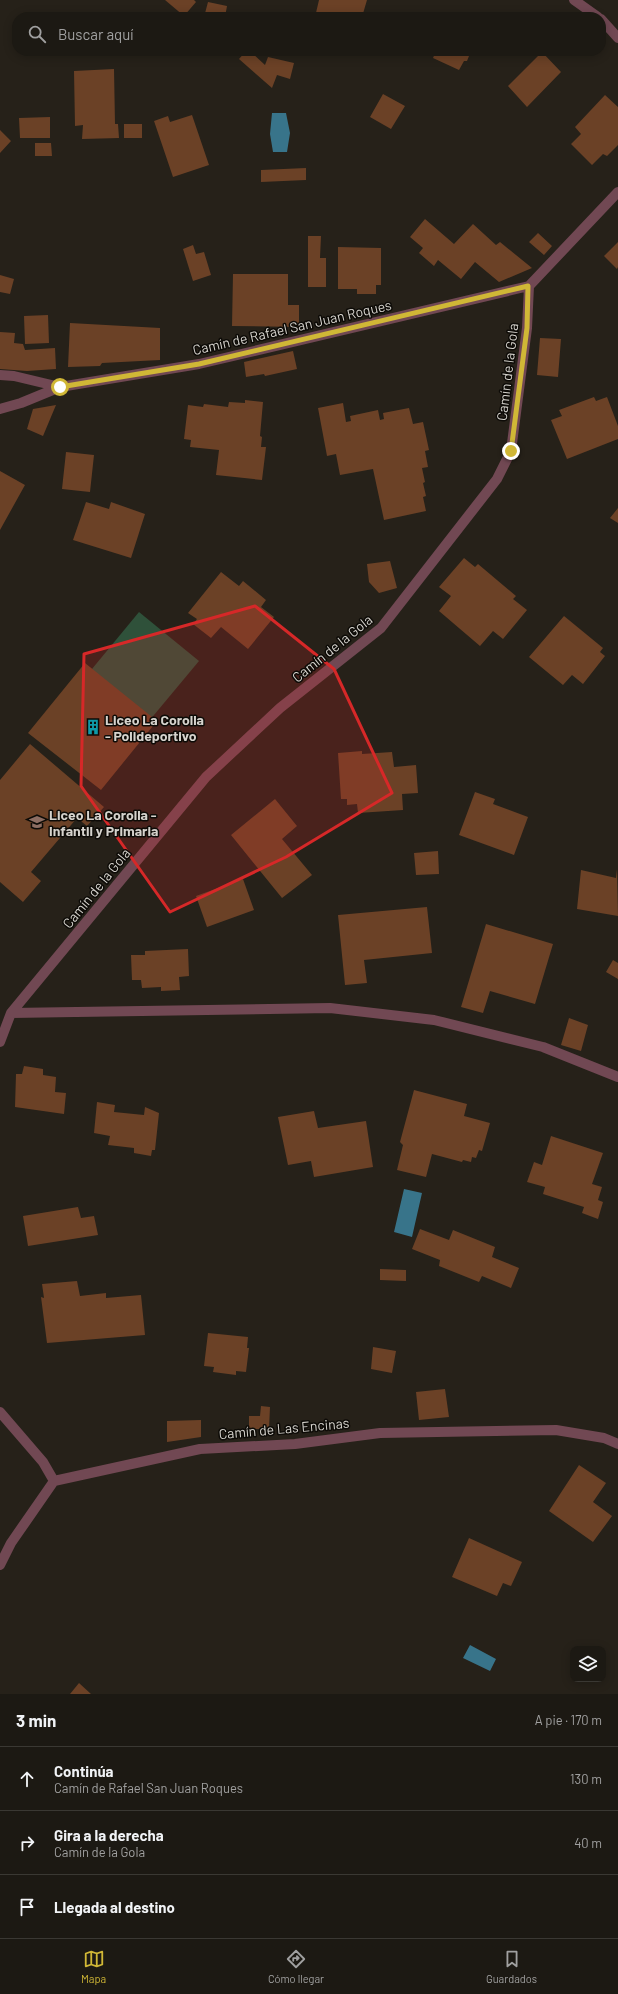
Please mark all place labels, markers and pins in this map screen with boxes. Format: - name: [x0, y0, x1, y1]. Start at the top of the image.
- place label: Liceo La Corolla - Polideportivo: [105, 711, 204, 744]
- building icon: Liceo La Corolla - Polideportivo: [84, 718, 102, 736]
- place label: Liceo La Corolla - Infantil y Primaria: [49, 806, 158, 839]
- school or university icon: Liceo La Corolla - Infantil y Primaria: [28, 813, 46, 831]

